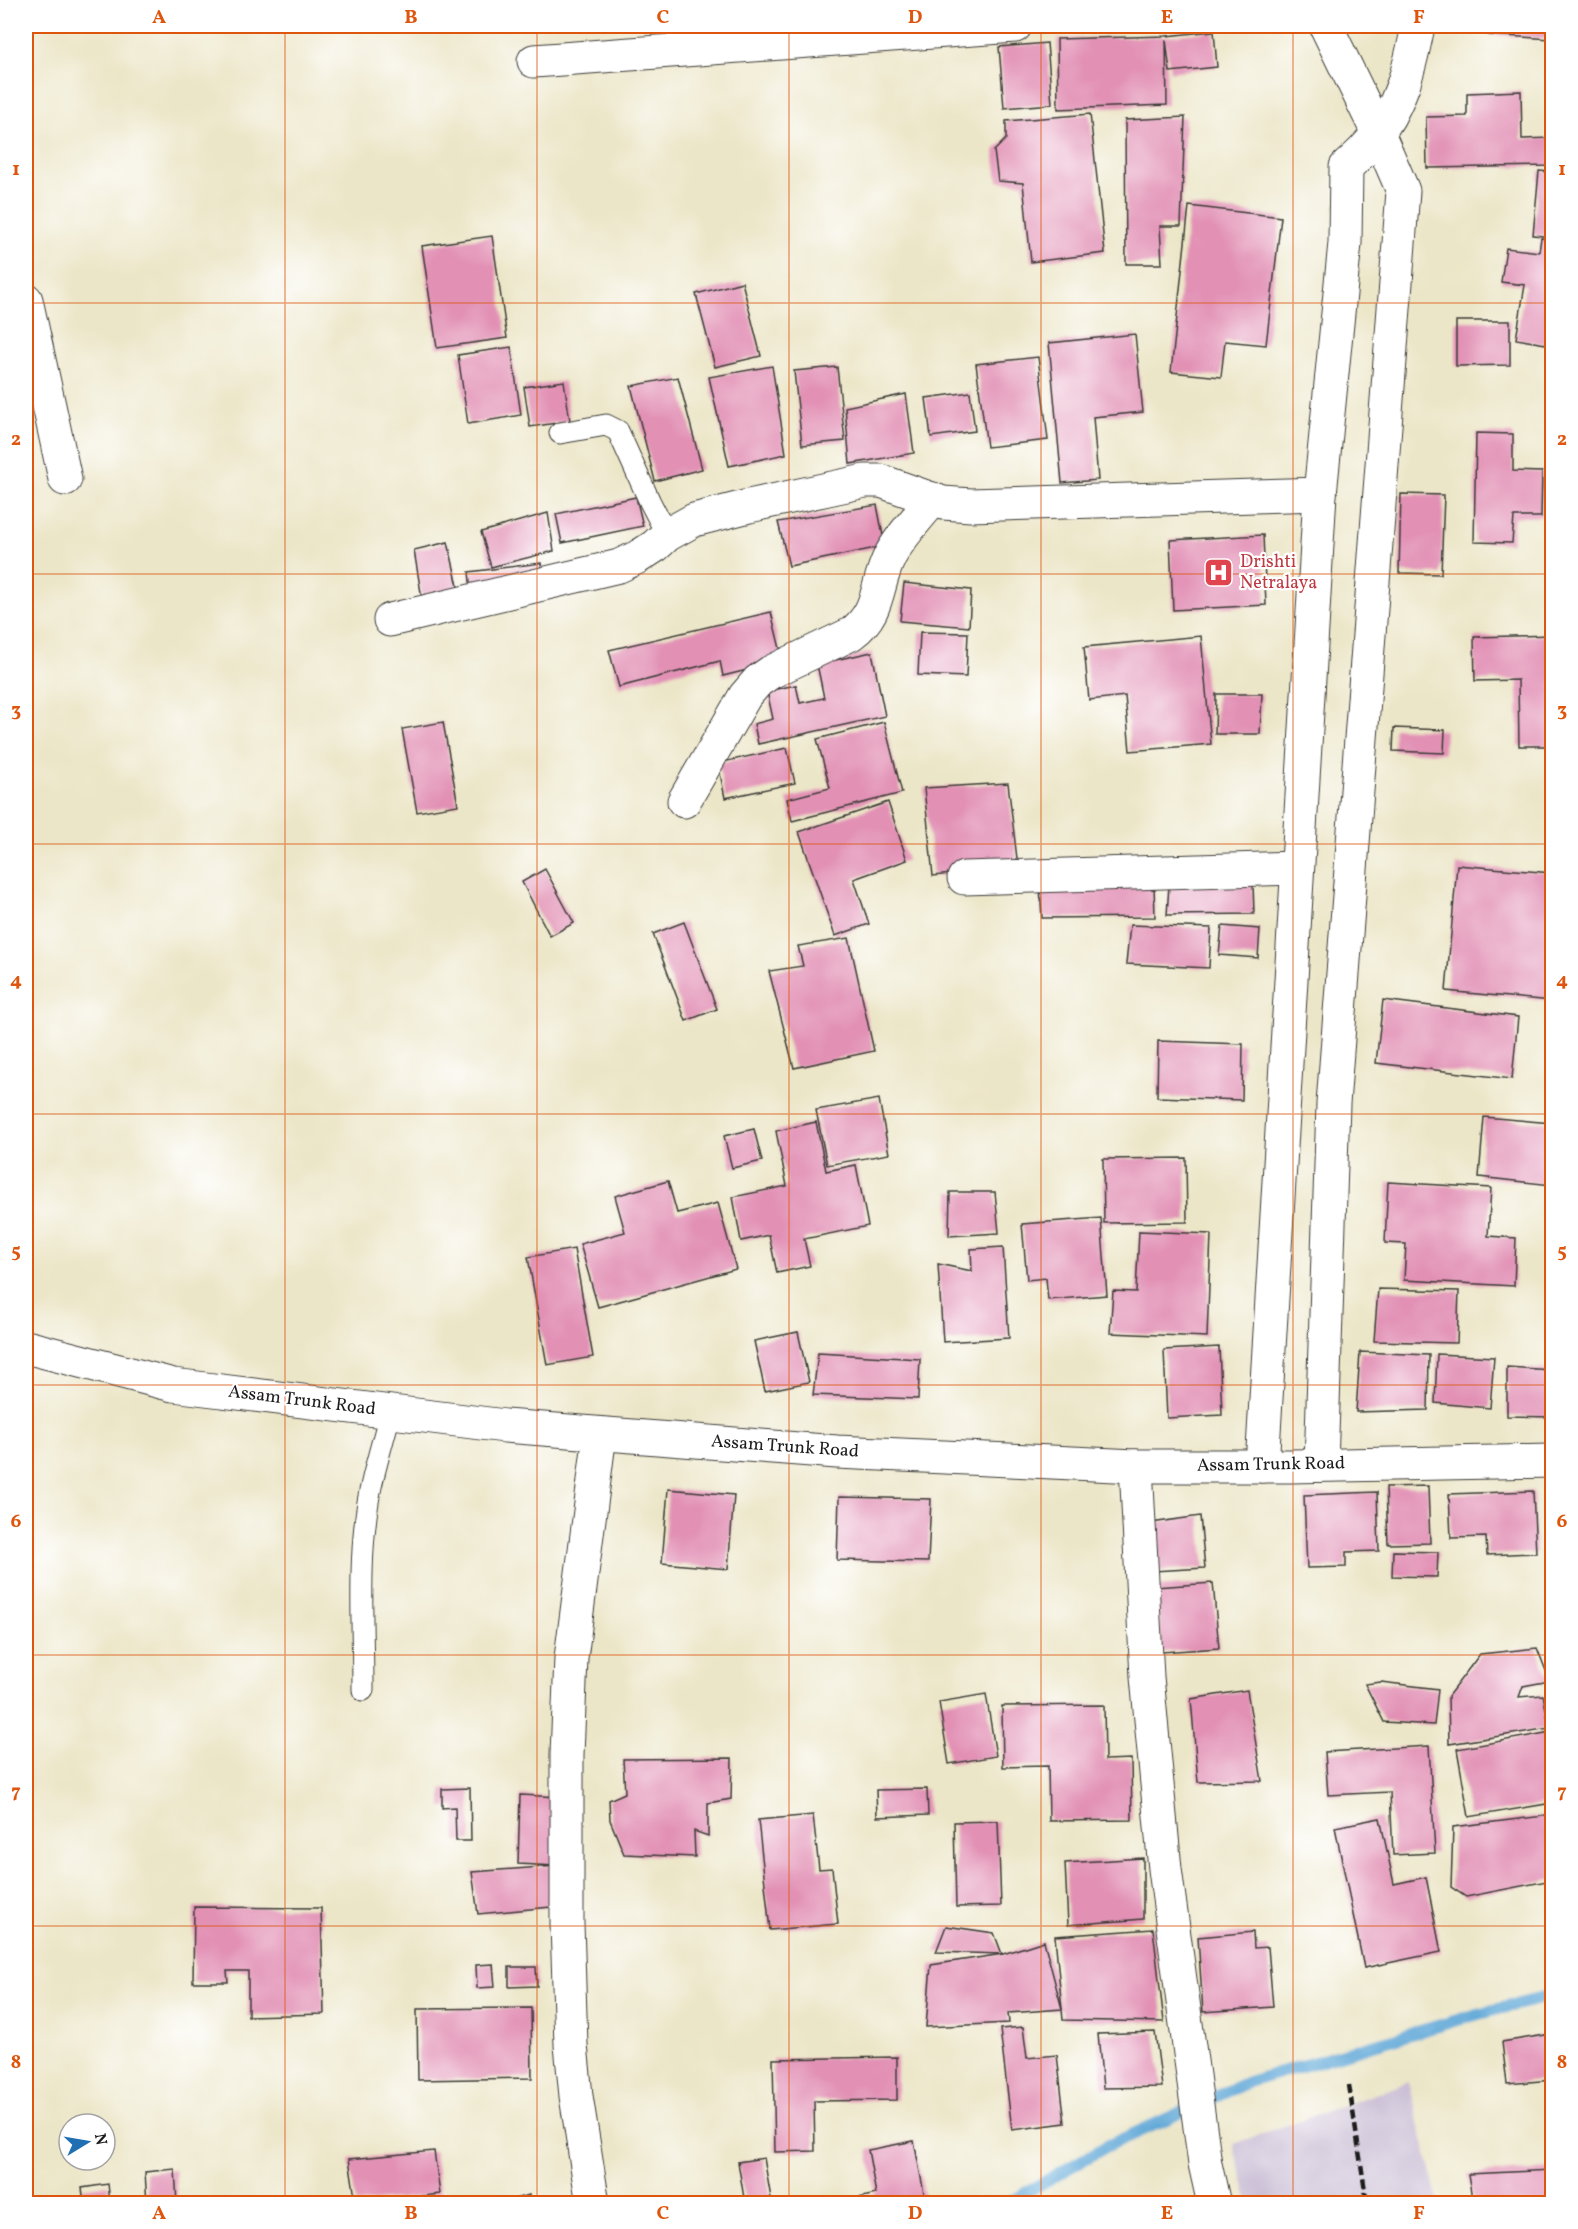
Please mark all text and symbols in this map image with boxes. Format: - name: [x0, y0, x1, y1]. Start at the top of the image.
- text: A: [152, 4, 166, 32]
- text: B: [404, 4, 418, 32]
- text: C: [657, 4, 670, 32]
- text: D: [908, 4, 922, 32]
- text: E: [1161, 4, 1173, 32]
- text: F: [1413, 4, 1425, 32]
- text: 1: [12, 156, 20, 184]
- text: 1: [1558, 156, 1566, 184]
- text: 2: [11, 426, 21, 454]
- text: 2: [1557, 426, 1567, 454]
- place label: Drishti Netralaya: [1240, 550, 1317, 596]
- hospital icon: Drishti Netralaya: [1203, 556, 1235, 588]
- text: 3: [11, 697, 21, 725]
- text: 3: [1557, 697, 1567, 725]
- text: 4: [10, 967, 22, 995]
- text: 4: [1556, 967, 1568, 995]
- text: 5: [11, 1238, 21, 1266]
- text: 5: [1557, 1238, 1567, 1266]
- street label: Assam Trunk Road: [227, 1380, 377, 1422]
- street label: Assam Trunk Road: [710, 1429, 860, 1465]
- street label: Assam Trunk Road: [1197, 1451, 1345, 1479]
- text: 6: [11, 1508, 22, 1536]
- text: 6: [1557, 1508, 1568, 1536]
- text: 7: [11, 1778, 21, 1806]
- text: 7: [1557, 1778, 1567, 1806]
- text: 8: [11, 2049, 21, 2077]
- text: 8: [1557, 2049, 1567, 2077]
- north arrow: [57, 2112, 117, 2172]
- text: N: [88, 2132, 112, 2148]
- text: A: [152, 2200, 166, 2228]
- text: B: [404, 2200, 418, 2228]
- text: C: [657, 2200, 670, 2228]
- text: D: [908, 2200, 922, 2228]
- text: E: [1161, 2200, 1173, 2228]
- text: F: [1413, 2200, 1425, 2228]

